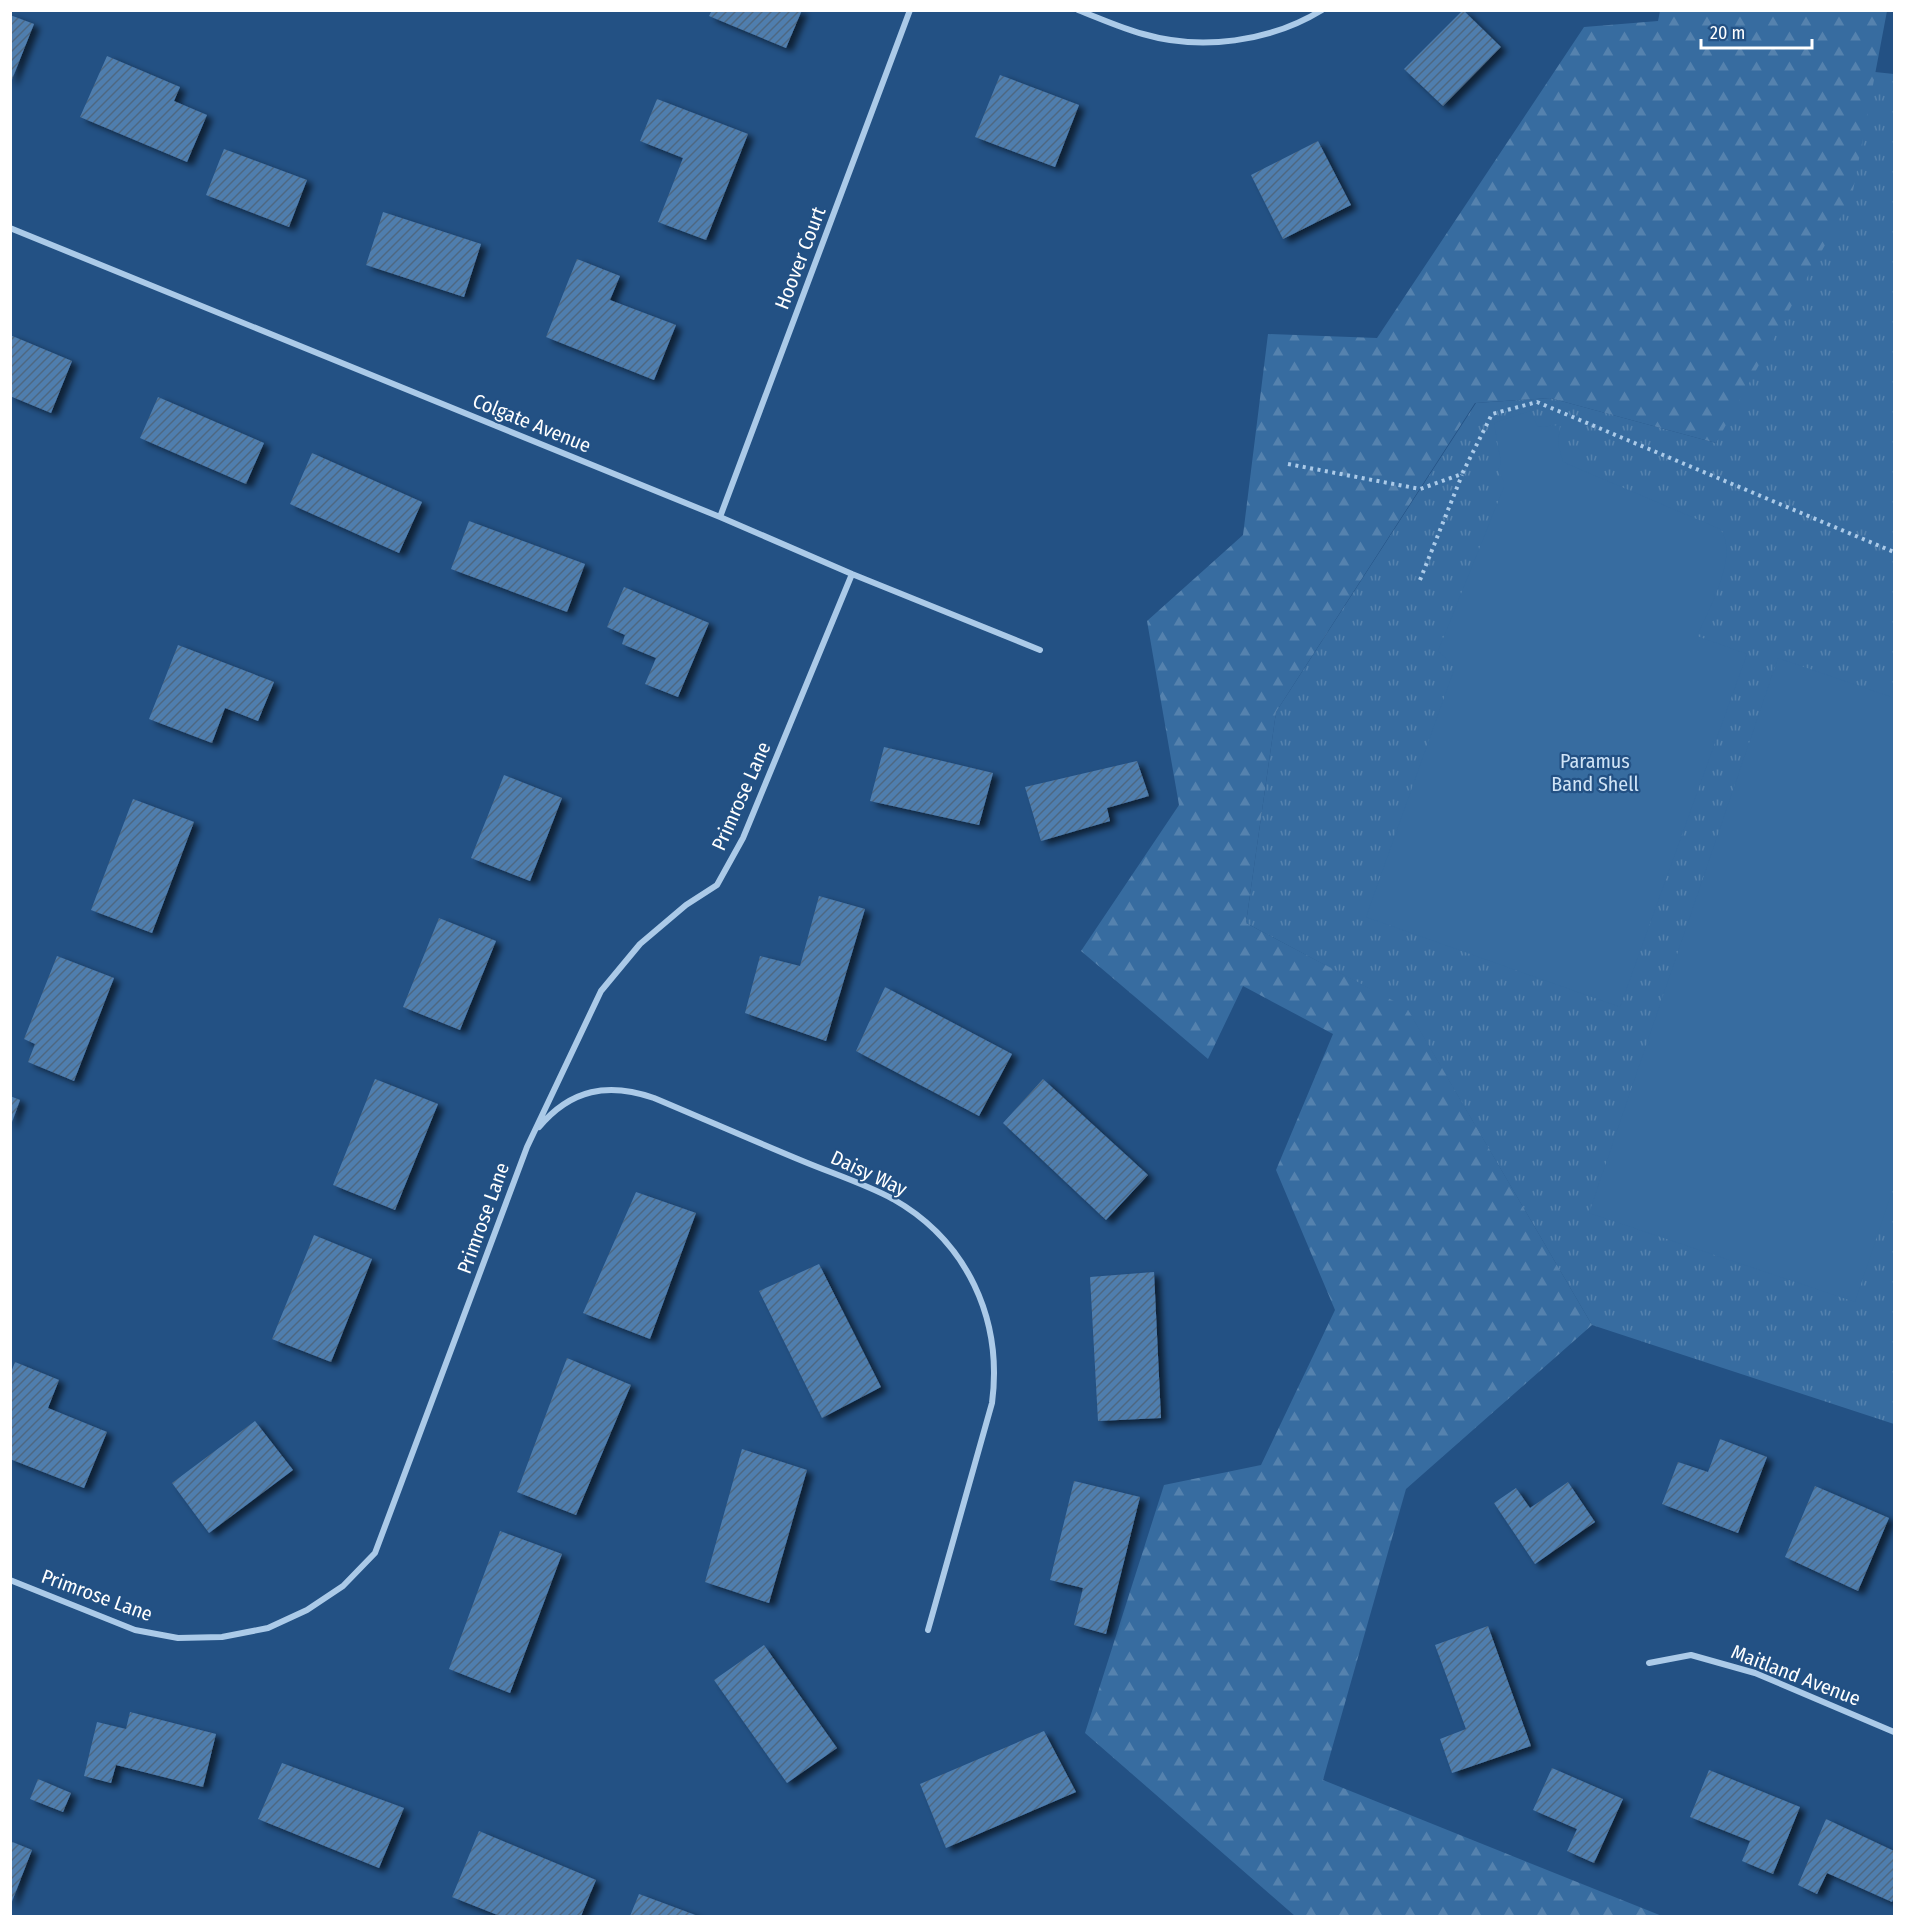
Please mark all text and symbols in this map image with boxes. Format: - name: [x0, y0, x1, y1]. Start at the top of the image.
- scale bar: [1701, 12, 1812, 50]
- text: 20 m: [1710, 22, 1745, 44]
- street label: Hoover Court: [769, 203, 831, 313]
- street label: Colgate Avenue: [469, 388, 595, 458]
- street label: Primrose Lane: [706, 738, 776, 854]
- park label: Paramus Band Shell: [1551, 749, 1639, 796]
- street label: Daisy Way: [827, 1145, 911, 1201]
- street label: Primrose Lane: [452, 1159, 514, 1277]
- street label: Primrose Lane: [38, 1564, 156, 1626]
- street label: Maitland Avenue: [1728, 1639, 1864, 1711]

